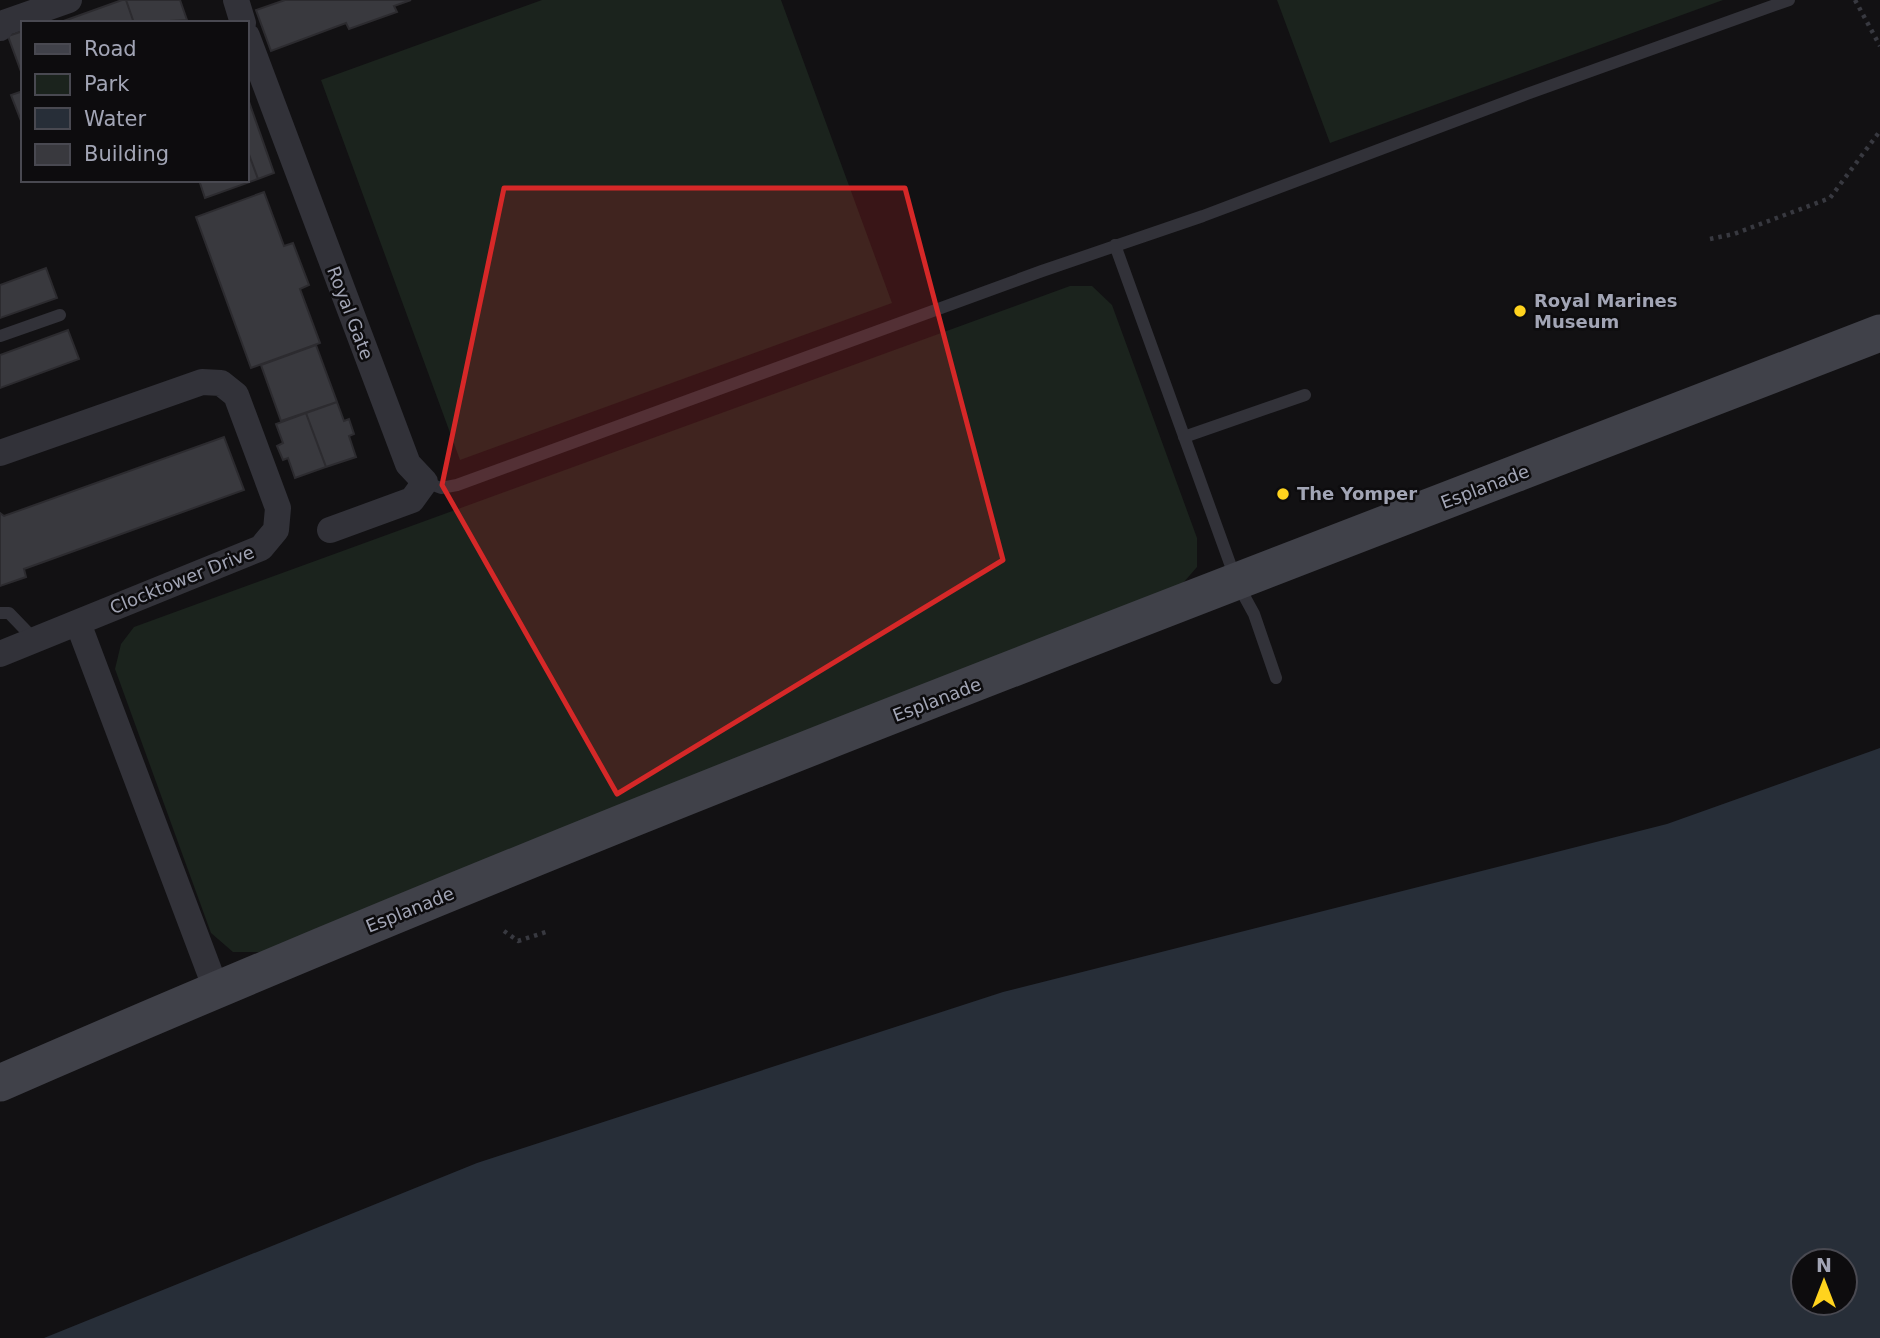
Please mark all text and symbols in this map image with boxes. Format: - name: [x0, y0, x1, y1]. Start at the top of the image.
- legend: [21, 21, 248, 182]
- text: Road: [84, 37, 137, 61]
- text: Park: [84, 72, 130, 96]
- text: Water: [84, 107, 146, 131]
- text: Building: [84, 142, 169, 166]
- street label: Royal Gate: [323, 263, 378, 362]
- place label: Royal Marines Museum: [1534, 290, 1677, 332]
- marker: Royal Marines Museum: [1512, 303, 1528, 319]
- street label: Esplanade: [1438, 460, 1532, 513]
- place label: The Yomper: [1297, 483, 1417, 504]
- marker: The Yomper: [1275, 486, 1291, 502]
- street label: Clocktower Drive: [107, 541, 257, 618]
- street label: Esplanade: [890, 673, 984, 726]
- street label: Esplanade: [363, 882, 457, 937]
- north arrow: [1789, 1247, 1859, 1317]
- text: N: [1816, 1254, 1832, 1276]

